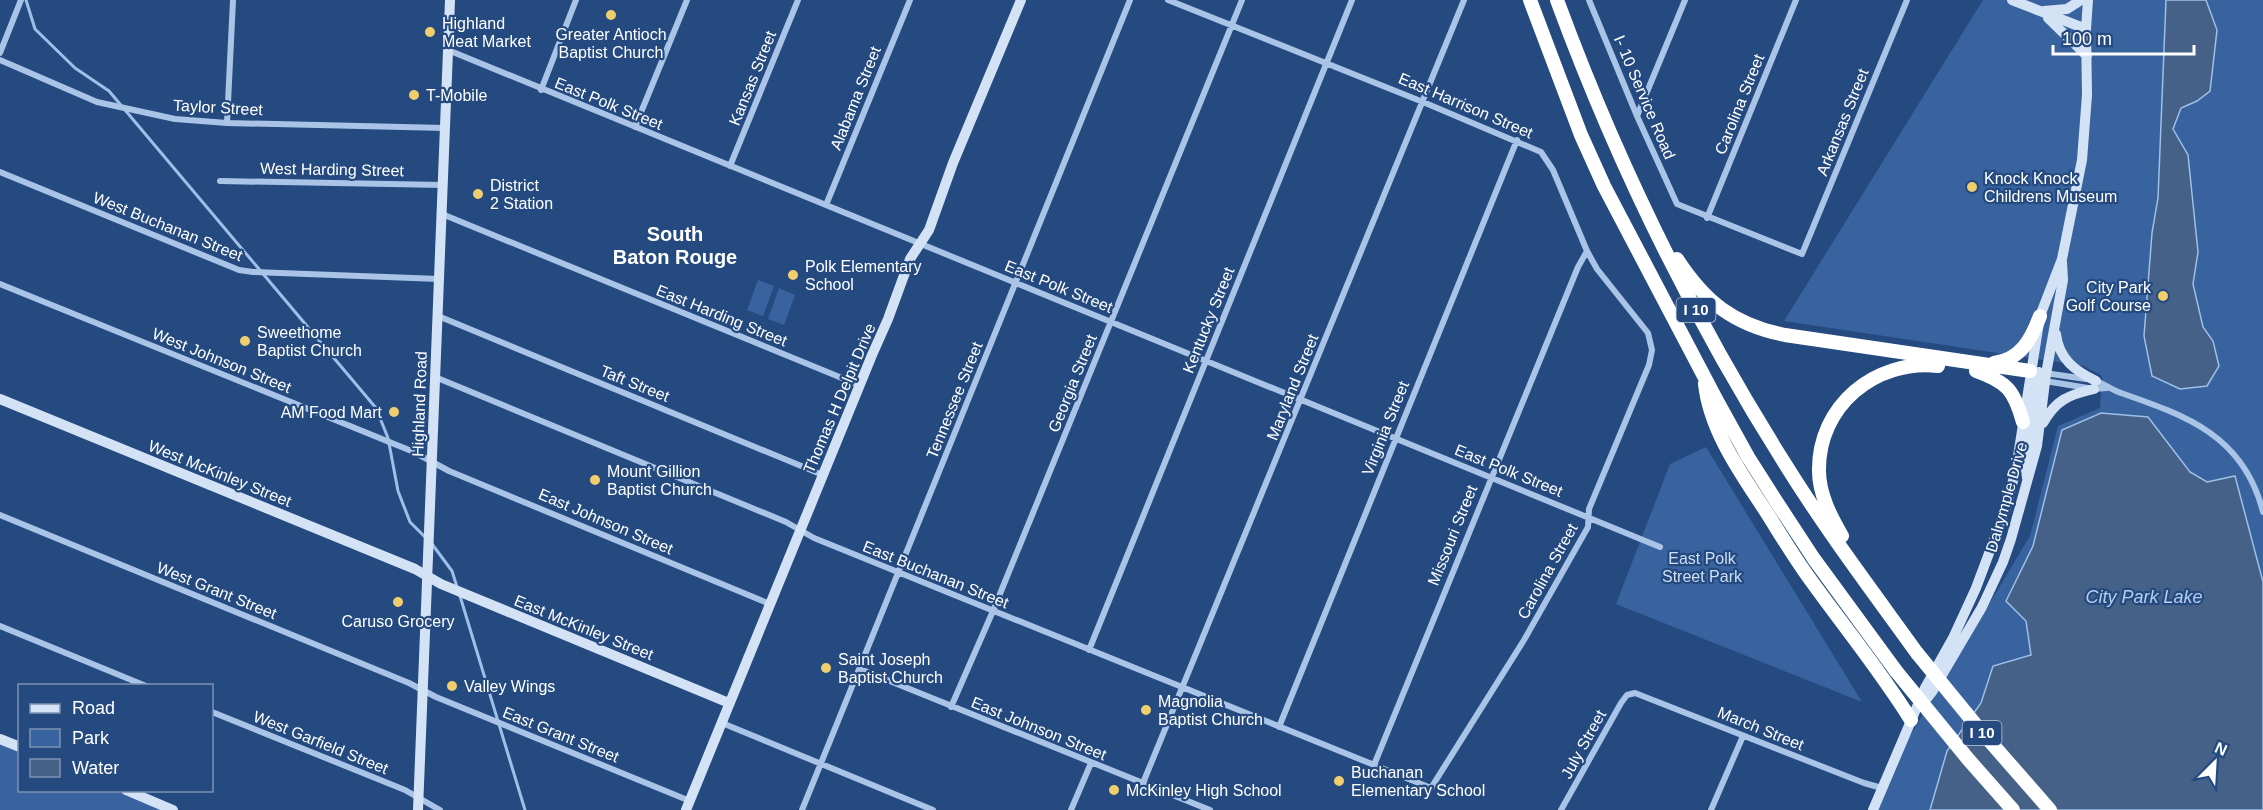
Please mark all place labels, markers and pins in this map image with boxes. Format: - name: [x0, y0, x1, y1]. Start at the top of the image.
- marker: Greater Antioch Baptist Church: [604, 8, 618, 22]
- place label: Highland Meat Market: [442, 15, 531, 50]
- marker: Highland Meat Market: [423, 25, 437, 39]
- place label: Greater Antioch Baptist Church: [555, 26, 667, 61]
- place label: T-Mobile: [426, 87, 487, 104]
- marker: T-Mobile: [407, 88, 421, 102]
- place label: Knock Knock Childrens Museum: [1984, 170, 2117, 205]
- place label: District 2 Station: [490, 177, 553, 212]
- marker: Knock Knock Childrens Museum: [1965, 180, 1979, 194]
- marker: District 2 Station: [471, 187, 485, 201]
- place label: Polk Elementary School: [805, 258, 922, 293]
- marker: Polk Elementary School: [786, 268, 800, 282]
- place label: City Park Golf Course: [2066, 279, 2152, 314]
- marker: City Park Golf Course: [2156, 289, 2170, 303]
- place label: Sweethome Baptist Church: [257, 324, 362, 359]
- marker: Sweethome Baptist Church: [238, 334, 252, 348]
- place label: AM Food Mart: [281, 404, 383, 421]
- marker: AM Food Mart: [387, 405, 401, 419]
- place label: Mount Gillion Baptist Church: [607, 463, 712, 498]
- marker: Mount Gillion Baptist Church: [588, 473, 602, 487]
- marker: Caruso Grocery: [391, 595, 405, 609]
- place label: Caruso Grocery: [342, 613, 454, 630]
- place label: Saint Joseph Baptist Church: [838, 651, 943, 686]
- marker: Saint Joseph Baptist Church: [819, 661, 833, 675]
- place label: Valley Wings: [464, 678, 555, 695]
- marker: Valley Wings: [445, 679, 459, 693]
- place label: Magnolia Baptist Church: [1158, 693, 1263, 728]
- marker: Magnolia Baptist Church: [1139, 703, 1153, 717]
- place label: Buchanan Elementary School: [1351, 764, 1485, 799]
- marker: Buchanan Elementary School: [1332, 774, 1346, 788]
- place label: McKinley High School: [1126, 782, 1282, 799]
- marker: McKinley High School: [1107, 783, 1121, 797]

